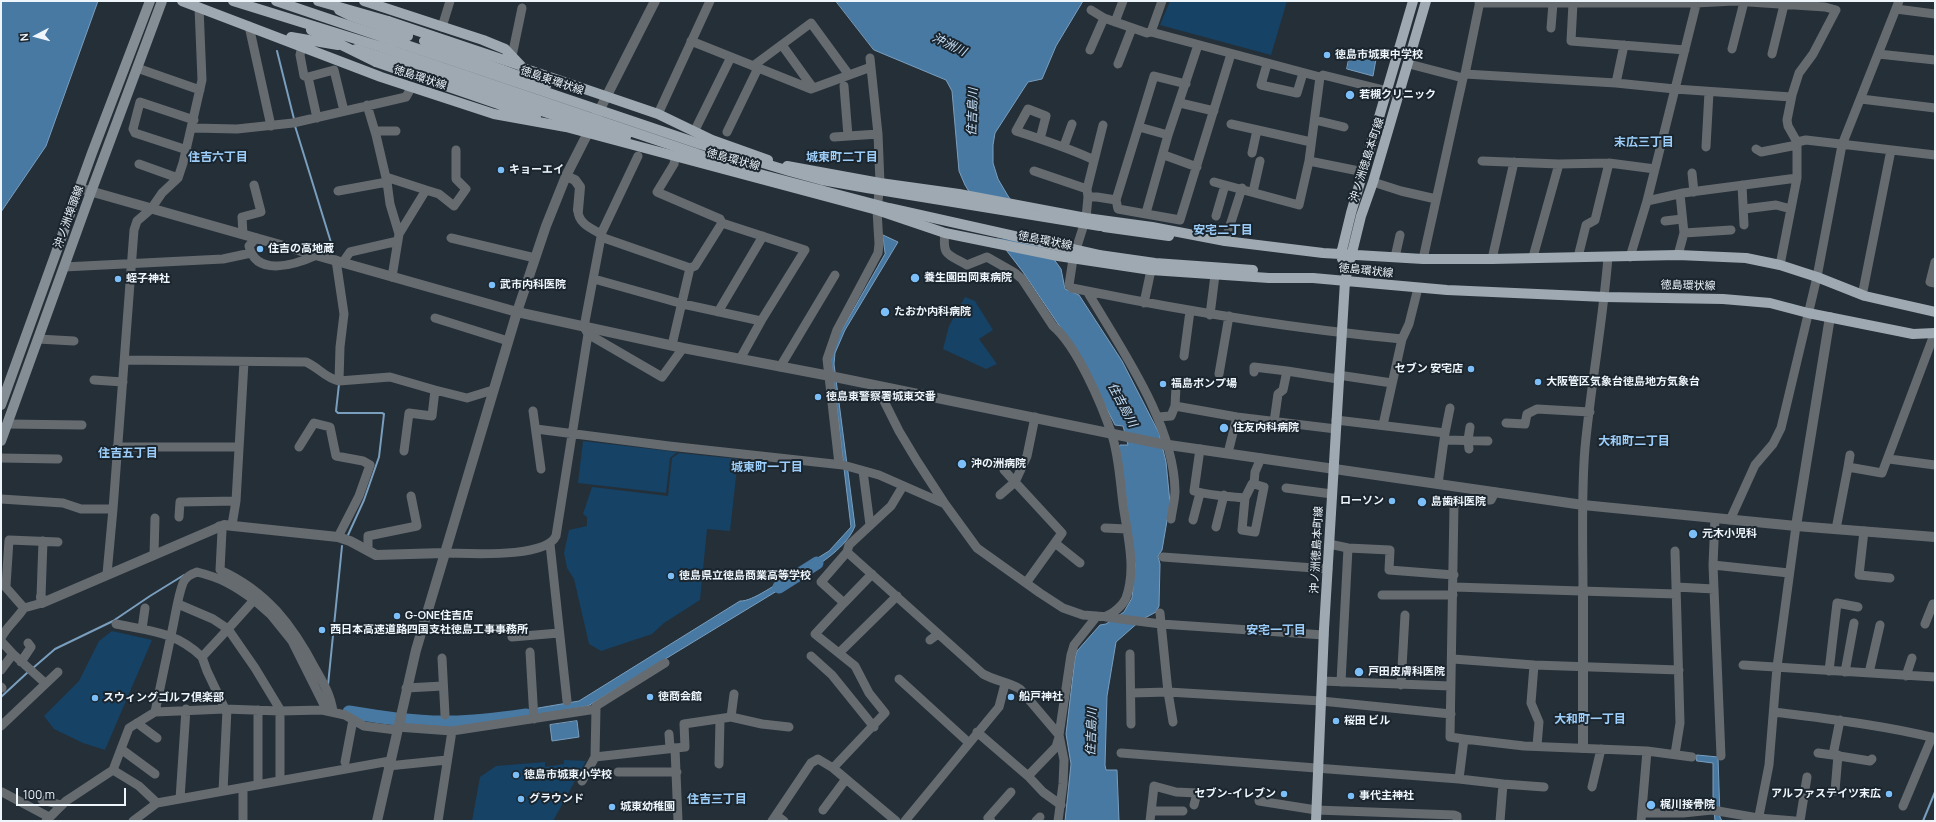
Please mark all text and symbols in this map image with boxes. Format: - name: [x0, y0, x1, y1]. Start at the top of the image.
- north arrow: [16, 16, 56, 56]
- water label: 沖洲川: [930, 31, 968, 59]
- text: N: [16, 33, 31, 42]
- place label: 徳島市城東中学校: [1335, 48, 1423, 62]
- marker: 徳島市城東中学校: [1322, 50, 1332, 60]
- street label: 徳島環状線: [392, 63, 448, 93]
- street label: 徳島東環状線: [519, 64, 585, 98]
- water label: 住吉島川: [965, 88, 981, 136]
- place label: 若槻クリニック: [1359, 88, 1436, 102]
- marker: 若槻クリニック: [1344, 89, 1356, 101]
- street label: 沖ノ洲徳島本町線: [1347, 116, 1387, 204]
- district label: 末広三丁目: [1614, 136, 1674, 150]
- street label: 徳島環状線: [705, 147, 761, 173]
- district label: 住吉六丁目: [188, 151, 248, 165]
- district label: 城東町二丁目: [806, 151, 878, 165]
- place label: キョーエイ: [509, 163, 564, 177]
- marker: キョーエイ: [496, 165, 506, 175]
- street label: 沖ノ洲埠頭線: [52, 184, 86, 250]
- district label: 安宅二丁目: [1193, 224, 1253, 238]
- street label: 徳島環状線: [1017, 229, 1073, 253]
- place label: 住吉の高地蔵: [268, 242, 334, 256]
- marker: 住吉の高地蔵: [255, 244, 265, 254]
- street label: 徳島環状線: [1338, 262, 1394, 280]
- place label: 養生園田岡東病院: [924, 271, 1012, 285]
- place label: 蛭子神社: [126, 272, 170, 286]
- marker: 養生園田岡東病院: [909, 272, 921, 284]
- marker: 蛭子神社: [113, 274, 123, 284]
- place label: 武市内科医院: [500, 278, 566, 292]
- street label: 徳島環状線: [1660, 279, 1716, 293]
- marker: 武市内科医院: [487, 280, 497, 290]
- place label: たおか内科病院: [894, 305, 971, 319]
- marker: たおか内科病院: [879, 306, 891, 318]
- place label: セブン 安宅店: [1395, 362, 1463, 376]
- marker: セブン 安宅店: [1466, 364, 1476, 374]
- place label: 大阪管区気象台徳島地方気象台: [1546, 375, 1700, 389]
- place label: 福島ポンプ場: [1171, 377, 1237, 391]
- marker: 大阪管区気象台徳島地方気象台: [1533, 377, 1543, 387]
- marker: 福島ポンプ場: [1158, 379, 1168, 389]
- water label: 住吉島川: [1104, 380, 1140, 430]
- place label: 徳島東警察署城東交番: [826, 390, 936, 404]
- marker: 徳島東警察署城東交番: [813, 392, 823, 402]
- place label: 住友内科病院: [1233, 421, 1299, 435]
- marker: 住友内科病院: [1218, 422, 1230, 434]
- district label: 大和町二丁目: [1598, 435, 1670, 449]
- district label: 住吉五丁目: [98, 447, 158, 461]
- place label: 沖の洲病院: [971, 457, 1026, 471]
- marker: 沖の洲病院: [956, 458, 968, 470]
- district label: 城東町一丁目: [731, 461, 803, 475]
- place label: ローソン: [1340, 494, 1384, 508]
- place label: 島歯科医院: [1431, 495, 1486, 509]
- marker: ローソン: [1387, 496, 1397, 506]
- marker: 島歯科医院: [1416, 496, 1428, 508]
- street label: 沖ノ洲徳島本町線: [1308, 506, 1326, 594]
- place label: 元木小児科: [1702, 527, 1757, 541]
- marker: 元木小児科: [1687, 528, 1699, 540]
- place label: 徳島県立徳島商業高等学校: [679, 569, 811, 583]
- marker: 徳島県立徳島商業高等学校: [666, 571, 676, 581]
- place label: G-ONE住吉店: [405, 609, 473, 623]
- marker: G-ONE住吉店: [392, 611, 402, 621]
- place label: 西日本高速道路四国支社徳島工事事務所: [330, 623, 528, 637]
- district label: 安宅一丁目: [1246, 624, 1306, 638]
- marker: 西日本高速道路四国支社徳島工事事務所: [317, 625, 327, 635]
- place label: 戸田皮膚科医院: [1368, 665, 1445, 679]
- marker: 戸田皮膚科医院: [1353, 666, 1365, 678]
- place label: 徳商会館: [658, 690, 702, 704]
- place label: 船戸神社: [1019, 690, 1063, 704]
- place label: スウィングゴルフ倶楽部: [103, 691, 224, 705]
- marker: 徳商会館: [645, 692, 655, 702]
- marker: 船戸神社: [1006, 692, 1016, 702]
- marker: スウィングゴルフ倶楽部: [90, 693, 100, 703]
- water label: 住吉島川: [1084, 708, 1100, 756]
- district label: 大和町一丁目: [1554, 713, 1626, 727]
- place label: 桜田 ビル: [1344, 714, 1390, 728]
- marker: 桜田 ビル: [1331, 716, 1341, 726]
- place label: 徳島市城東小学校: [524, 768, 612, 782]
- marker: 徳島市城東小学校: [511, 770, 521, 780]
- scale bar: [18, 780, 128, 806]
- text: 100 m: [23, 786, 55, 803]
- place label: セブン-イレブン: [1194, 787, 1276, 801]
- place label: アルファステイツ末広: [1771, 787, 1881, 801]
- marker: セブン-イレブン: [1279, 789, 1289, 799]
- place label: 事代主神社: [1359, 789, 1414, 803]
- marker: アルファステイツ末広: [1884, 789, 1894, 799]
- marker: 事代主神社: [1346, 791, 1356, 801]
- place label: グラウンド: [529, 792, 584, 806]
- district label: 住吉三丁目: [687, 793, 747, 807]
- marker: グラウンド: [516, 794, 526, 804]
- place label: 梶川接骨院: [1660, 798, 1715, 812]
- marker: 梶川接骨院: [1645, 799, 1657, 811]
- place label: 城東幼稚園: [620, 800, 675, 814]
- marker: 城東幼稚園: [607, 802, 617, 812]

